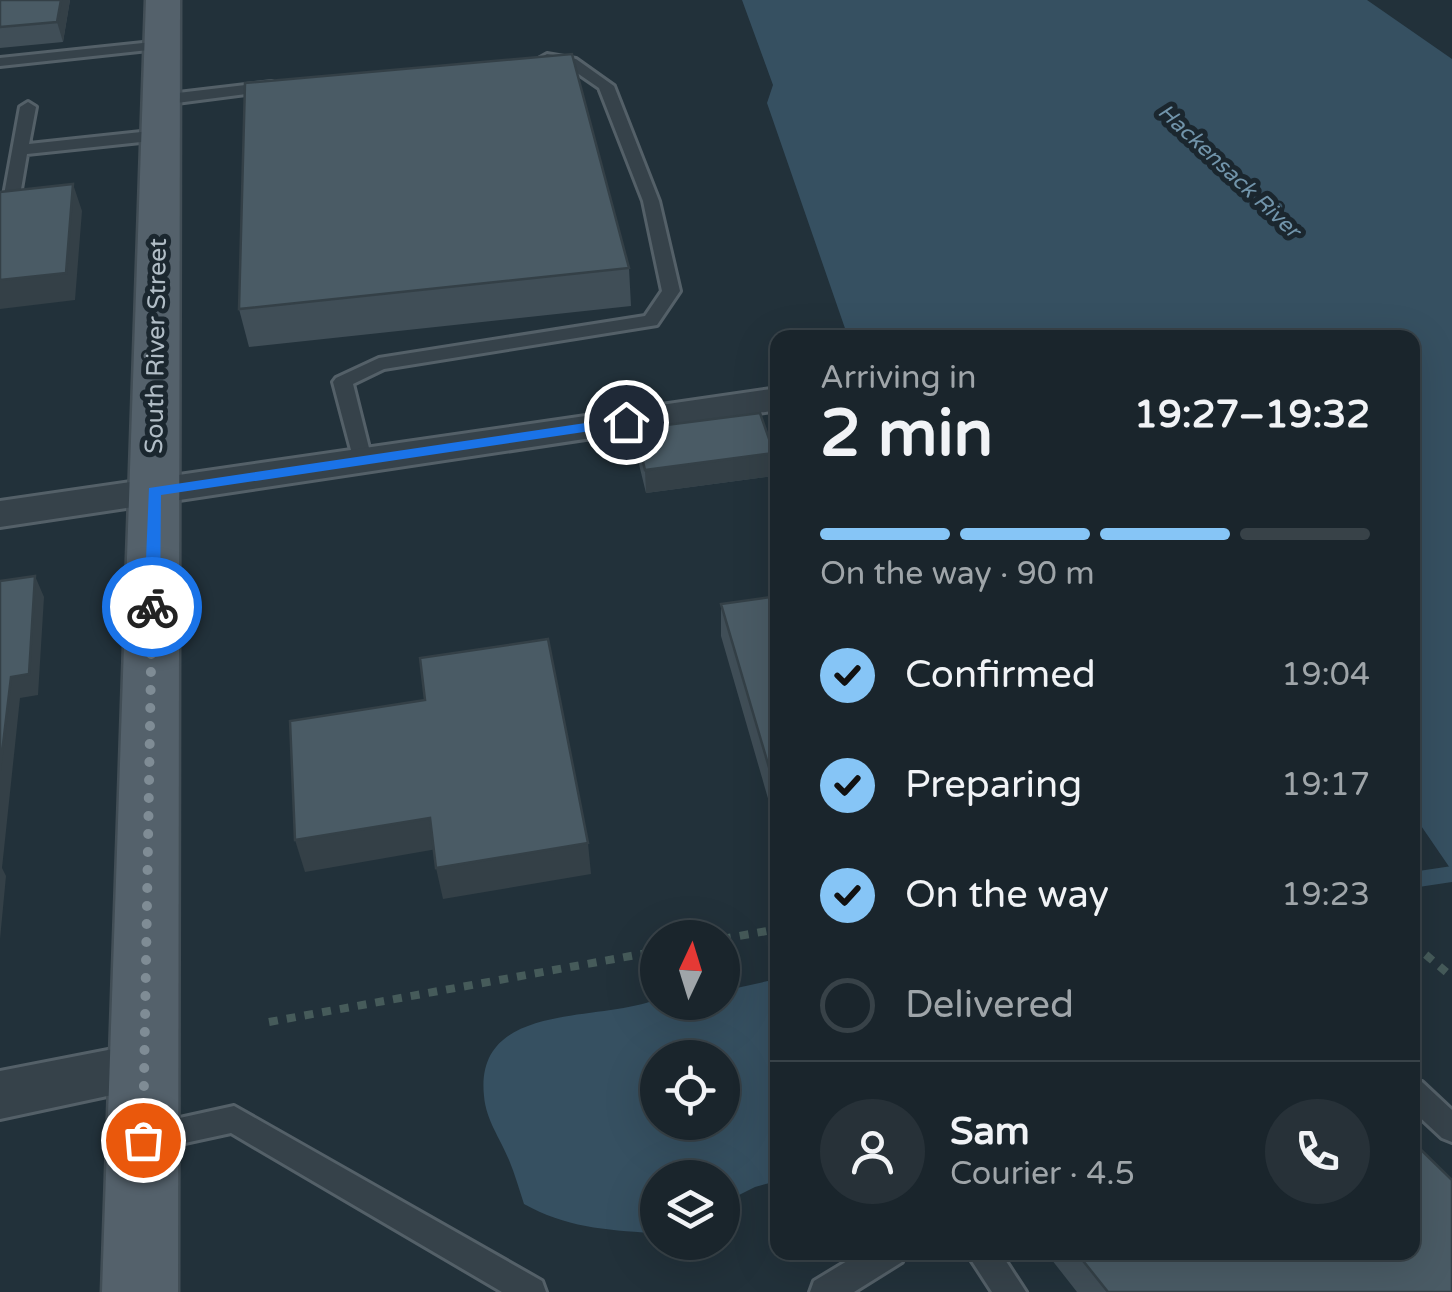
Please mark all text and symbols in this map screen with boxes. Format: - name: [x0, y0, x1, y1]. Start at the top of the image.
- water label: Hackensack River: [1153, 99, 1307, 245]
- street label: South River Street: [139, 237, 173, 454]
- text: Arriving in: [820, 359, 977, 397]
- pin: [584, 380, 669, 465]
- text: 19:27–19:32: [1134, 392, 1370, 438]
- icon: home: [599, 395, 654, 450]
- text: 2 min: [820, 395, 993, 474]
- text: On the way · 90 m: [820, 555, 1095, 593]
- courier: [102, 557, 202, 657]
- icon: bike: [125, 580, 180, 635]
- icon: check: [820, 648, 875, 703]
- text: Confirmed: [905, 652, 1096, 698]
- text: 19:04: [1281, 656, 1370, 694]
- icon: check: [820, 758, 875, 813]
- text: Preparing: [905, 762, 1082, 808]
- text: 19:17: [1281, 766, 1370, 804]
- icon: check: [820, 868, 875, 923]
- text: On the way: [905, 872, 1109, 918]
- text: 19:23: [1281, 876, 1370, 914]
- north arrow: [640, 920, 740, 1020]
- map controls: [640, 920, 740, 1260]
- text: Delivered: [905, 982, 1074, 1028]
- button: locate: [640, 1040, 740, 1140]
- pin: [101, 1098, 186, 1183]
- button: person: [820, 1099, 925, 1204]
- button: phone: [1265, 1099, 1370, 1204]
- text: Sam: [950, 1109, 1030, 1155]
- icon: bag: [116, 1113, 171, 1168]
- text: Courier · 4.5: [950, 1155, 1135, 1193]
- button: layers: [640, 1160, 740, 1260]

